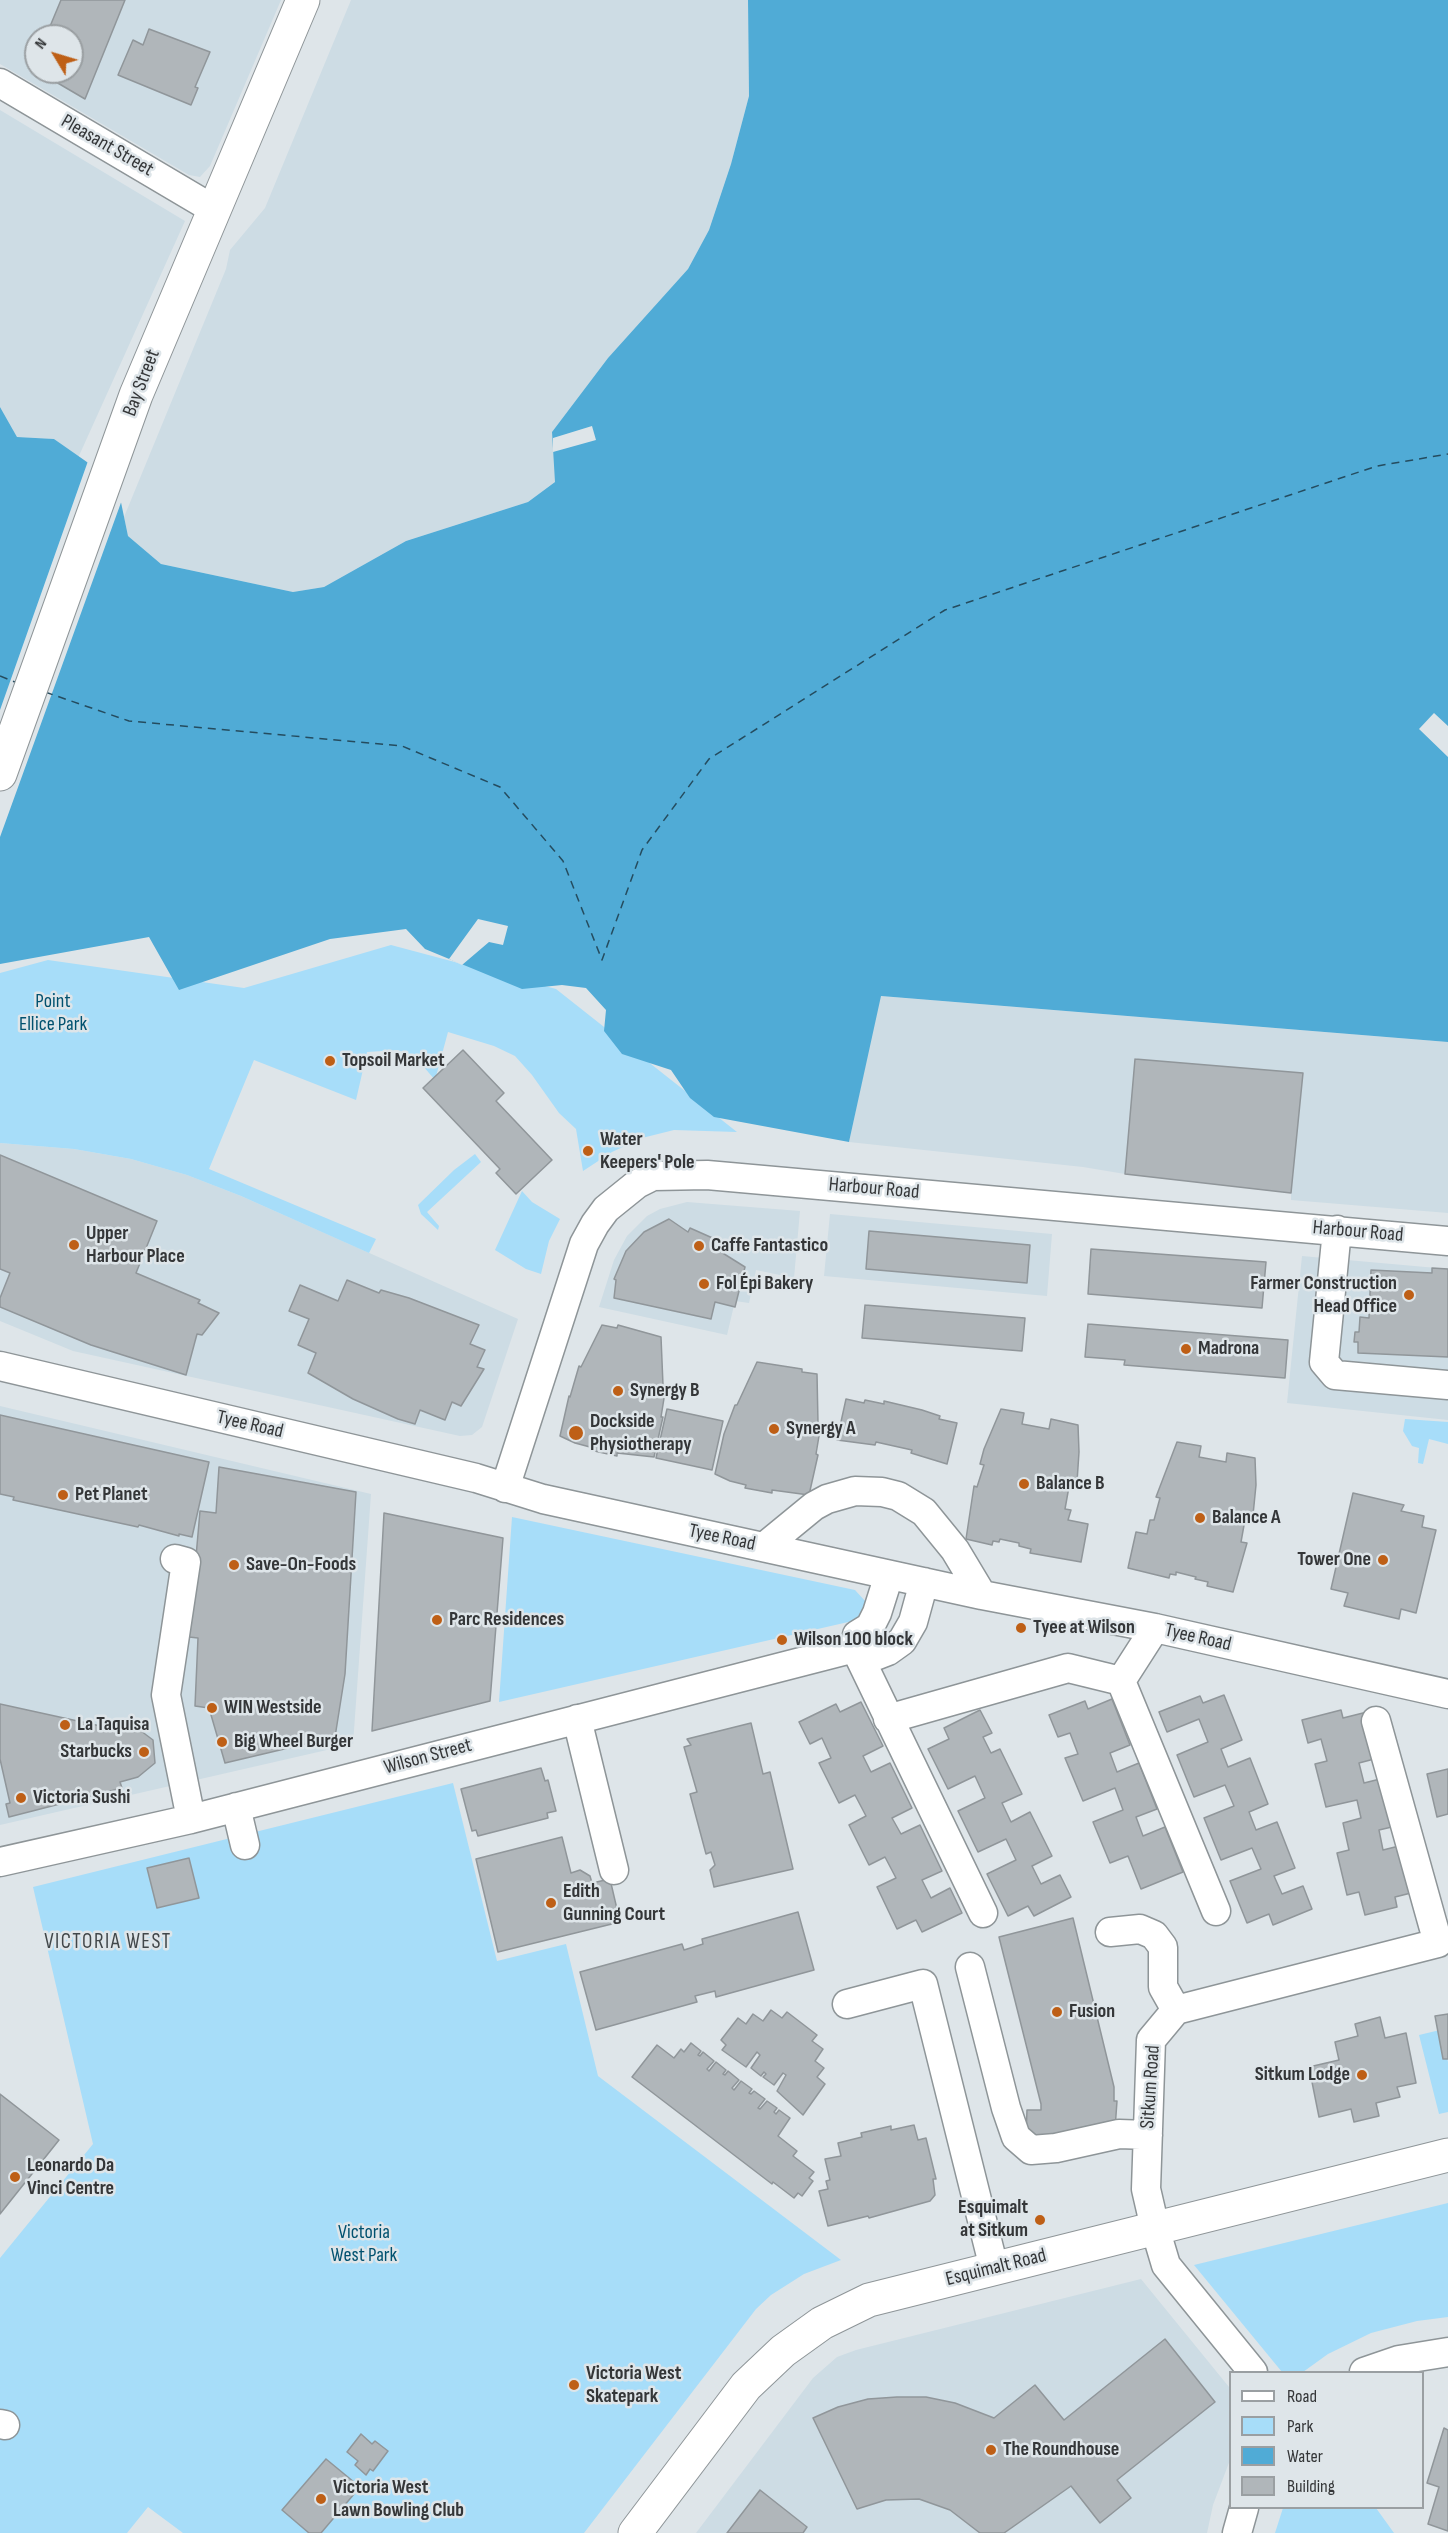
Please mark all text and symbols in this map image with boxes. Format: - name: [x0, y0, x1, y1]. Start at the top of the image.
- north arrow: [24, 24, 84, 84]
- text: N: [31, 35, 51, 53]
- street label: Pleasant Street: [56, 110, 158, 182]
- street label: Bay Street: [118, 346, 166, 420]
- park label: Point Ellice Park: [19, 990, 87, 1037]
- place label: Topsoil Market: [342, 1049, 445, 1073]
- marker: Topsoil Market: [323, 1054, 337, 1068]
- place label: Water Keepers' Pole: [600, 1128, 695, 1175]
- marker: Water Keepers' Pole: [581, 1144, 595, 1158]
- street label: Harbour Road: [828, 1173, 920, 1205]
- street label: Harbour Road: [1312, 1216, 1404, 1248]
- place label: Upper Harbour Place: [86, 1222, 185, 1269]
- place label: Caffe Fantastico: [711, 1234, 828, 1258]
- marker: Upper Harbour Place: [67, 1238, 81, 1252]
- marker: Caffe Fantastico: [692, 1239, 706, 1253]
- place label: Fol Épi Bakery: [716, 1272, 813, 1296]
- place label: Farmer Construction Head Office: [1250, 1272, 1397, 1319]
- marker: Fol Épi Bakery: [697, 1277, 711, 1291]
- marker: Farmer Construction Head Office: [1402, 1288, 1416, 1302]
- place label: Madrona: [1198, 1337, 1259, 1361]
- marker: Madrona: [1179, 1342, 1193, 1356]
- place label: Synergy B: [630, 1379, 700, 1403]
- marker: Synergy B: [611, 1384, 625, 1398]
- street label: Tyee Road: [214, 1406, 286, 1444]
- place label: Dockside Physiotherapy: [590, 1410, 692, 1457]
- place label: Synergy A: [786, 1417, 856, 1441]
- marker: Synergy A: [767, 1422, 781, 1436]
- marker: Dockside Physiotherapy: [567, 1424, 585, 1442]
- place label: Balance B: [1036, 1472, 1104, 1496]
- marker: Balance B: [1017, 1477, 1031, 1491]
- place label: Pet Planet: [75, 1483, 148, 1507]
- marker: Pet Planet: [56, 1488, 70, 1502]
- place label: Balance A: [1212, 1506, 1280, 1530]
- marker: Balance A: [1193, 1511, 1207, 1525]
- street label: Tyee Road: [687, 1519, 757, 1557]
- place label: Tower One: [1297, 1548, 1371, 1572]
- place label: Save-On-Foods: [246, 1553, 356, 1577]
- marker: Tower One: [1376, 1553, 1390, 1567]
- marker: Save-On-Foods: [227, 1558, 241, 1572]
- place label: Parc Residences: [449, 1608, 564, 1632]
- marker: Parc Residences: [430, 1613, 444, 1627]
- place label: Tyee at Wilson: [1033, 1616, 1135, 1640]
- street label: Tyee Road: [1162, 1619, 1234, 1657]
- marker: Tyee at Wilson: [1014, 1621, 1028, 1635]
- place label: Wilson 100 block: [794, 1628, 913, 1652]
- marker: Wilson 100 block: [775, 1633, 789, 1647]
- place label: WIN Westside: [224, 1696, 322, 1720]
- marker: WIN Westside: [205, 1701, 219, 1715]
- place label: La Taquisa: [77, 1713, 149, 1737]
- marker: La Taquisa: [58, 1718, 72, 1732]
- place label: Big Wheel Burger: [234, 1730, 353, 1754]
- street label: Wilson Street: [381, 1734, 475, 1780]
- marker: Big Wheel Burger: [215, 1735, 229, 1749]
- place label: Starbucks: [60, 1740, 132, 1764]
- marker: Starbucks: [137, 1745, 151, 1759]
- place label: Victoria Sushi: [33, 1786, 130, 1810]
- marker: Victoria Sushi: [14, 1791, 28, 1805]
- place label: Edith Gunning Court: [563, 1880, 665, 1927]
- marker: Edith Gunning Court: [544, 1896, 558, 1910]
- district label: VICTORIA WEST: [44, 1930, 172, 1956]
- place label: Fusion: [1069, 2000, 1115, 2024]
- marker: Fusion: [1050, 2005, 1064, 2019]
- street label: Sitkum Road: [1136, 2044, 1166, 2130]
- place label: Sitkum Lodge: [1255, 2063, 1350, 2087]
- marker: Sitkum Lodge: [1355, 2068, 1369, 2082]
- place label: Leonardo Da Vinci Centre: [27, 2154, 114, 2201]
- marker: Leonardo Da Vinci Centre: [8, 2170, 22, 2184]
- place label: Esquimalt at Sitkum: [958, 2196, 1028, 2243]
- marker: Esquimalt at Sitkum: [1033, 2213, 1047, 2227]
- park label: Victoria West Park: [331, 2221, 397, 2268]
- street label: Esquimalt Road: [943, 2244, 1049, 2292]
- place label: Victoria West Skatepark: [586, 2362, 681, 2409]
- legend: [1229, 2371, 1424, 2509]
- marker: Victoria West Skatepark: [567, 2378, 581, 2392]
- text: Road: [1287, 2386, 1317, 2407]
- text: Park: [1287, 2416, 1313, 2437]
- place label: The Roundhouse: [1003, 2438, 1119, 2462]
- marker: The Roundhouse: [984, 2443, 998, 2457]
- text: Water: [1287, 2446, 1323, 2467]
- place label: Victoria West Lawn Bowling Club: [333, 2476, 464, 2523]
- text: Building: [1287, 2476, 1335, 2497]
- marker: Victoria West Lawn Bowling Club: [314, 2492, 328, 2506]

